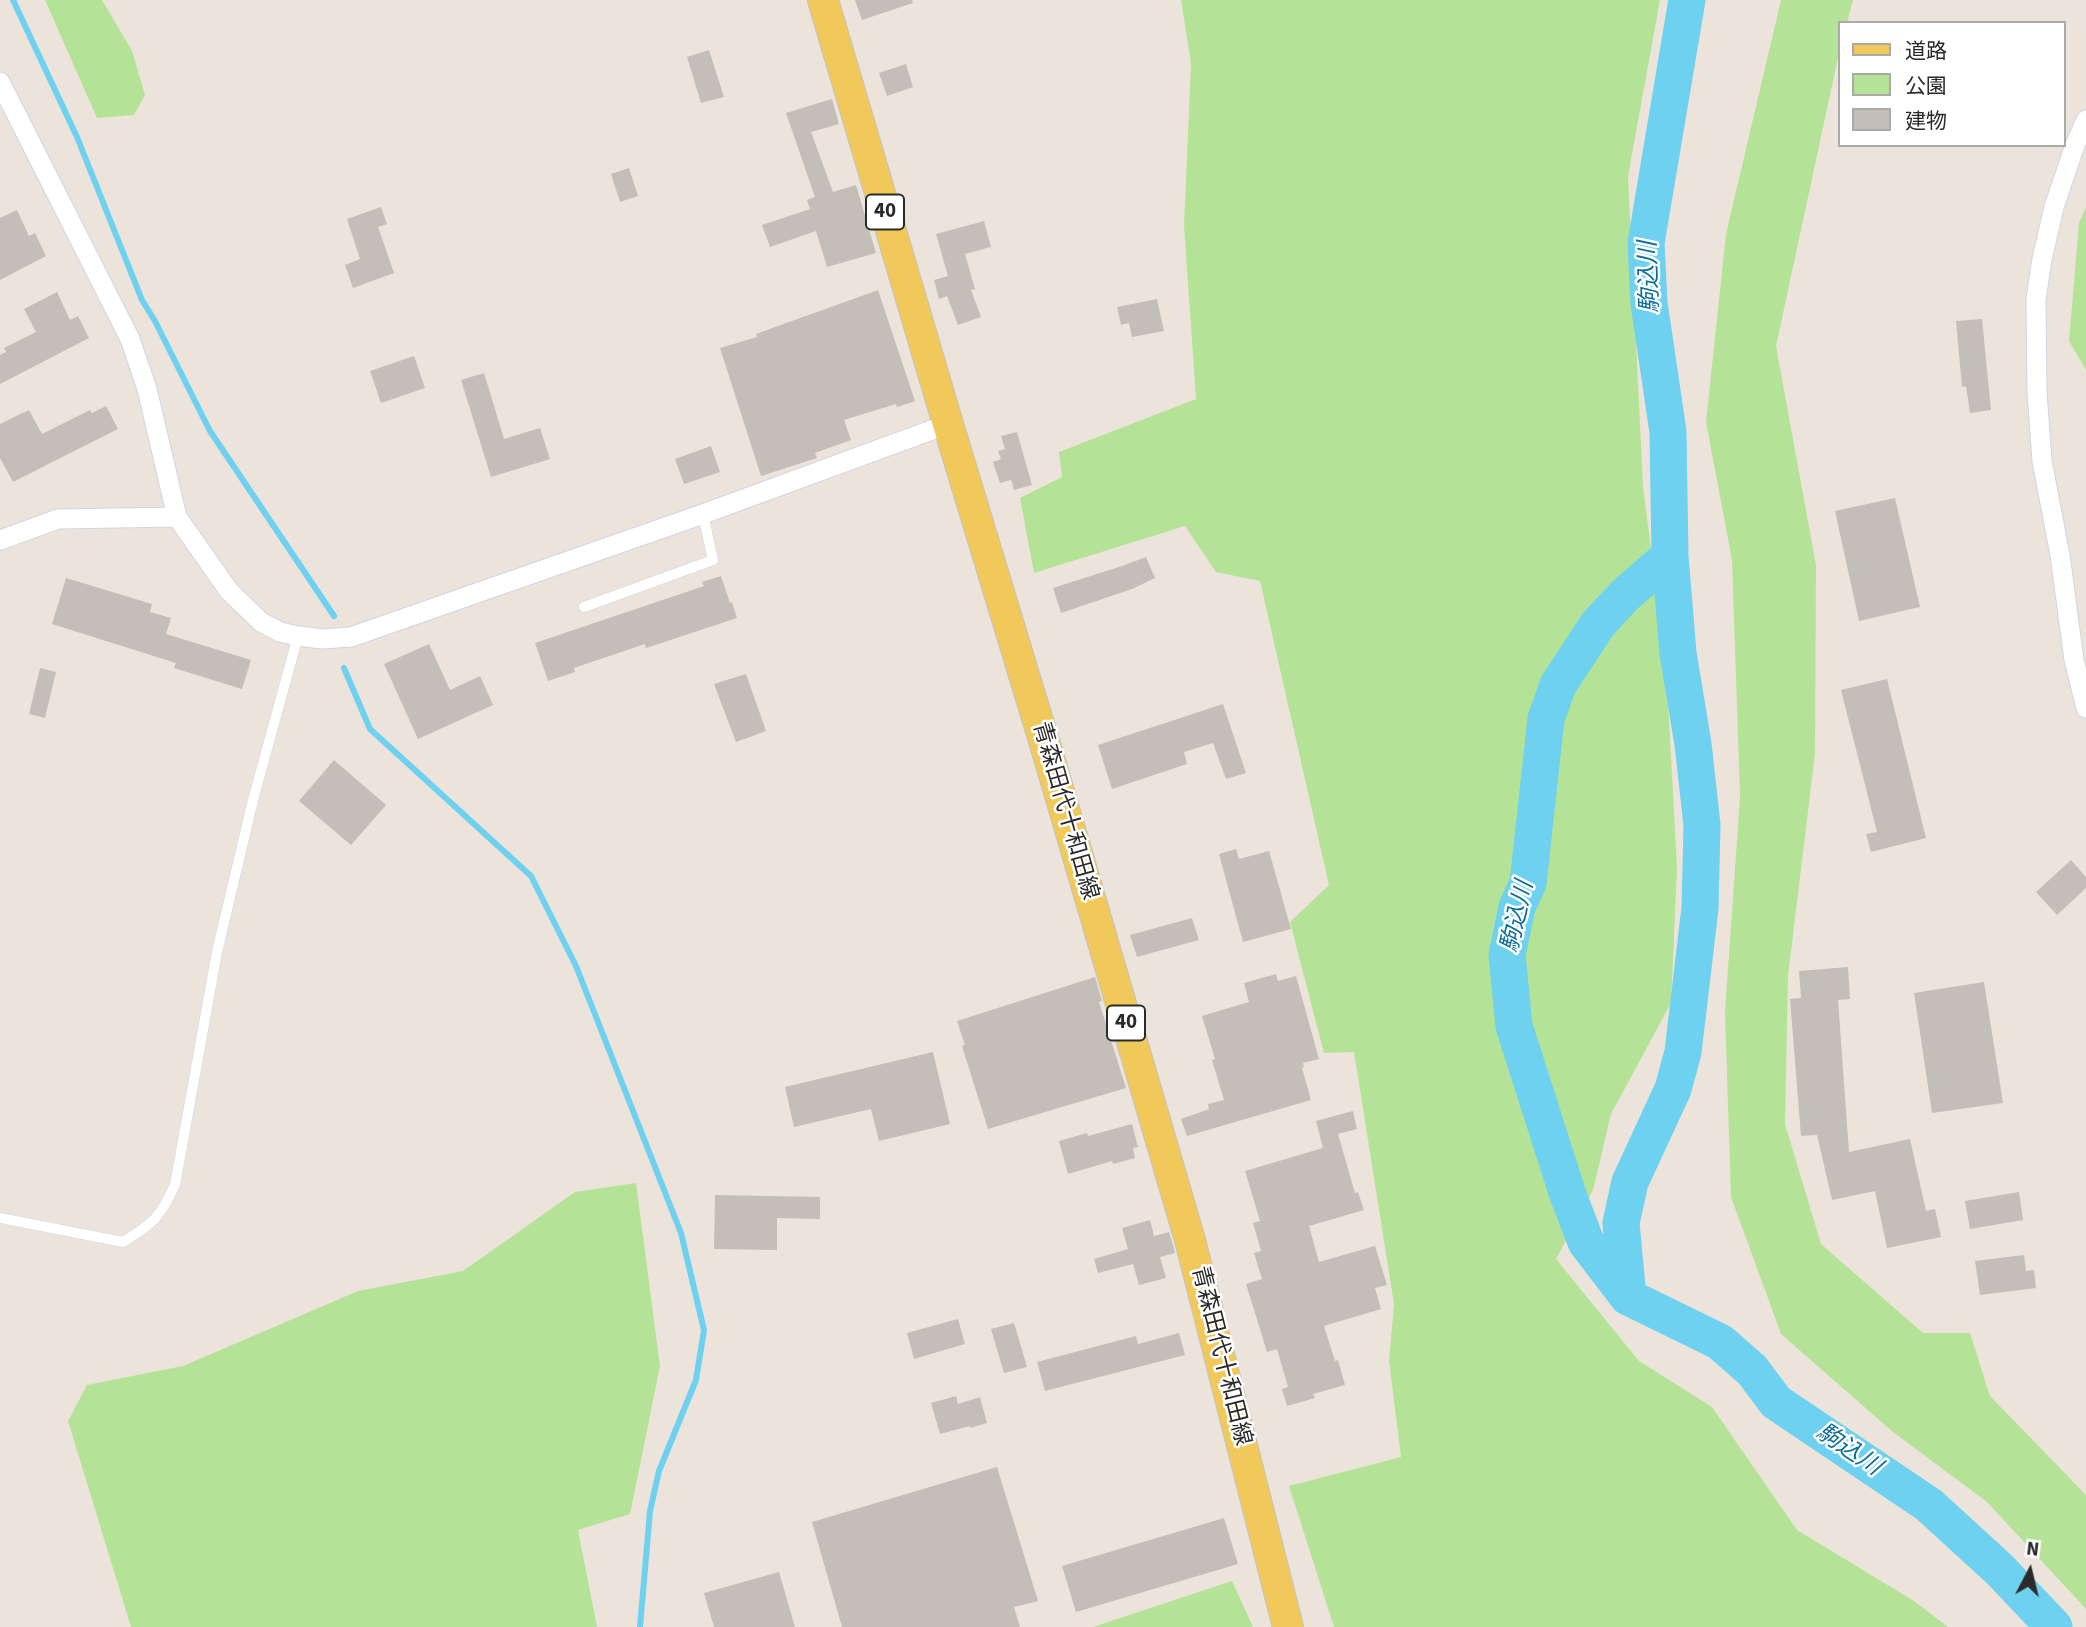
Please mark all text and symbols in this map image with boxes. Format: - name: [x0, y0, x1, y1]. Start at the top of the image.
- legend: [1838, 21, 2065, 147]
- text: 道路: [1905, 36, 1947, 66]
- text: 公園: [1905, 71, 1947, 101]
- text: 建物: [1905, 106, 1947, 136]
- road number: 40: [866, 194, 904, 230]
- water label: 駒込川: [1635, 241, 1667, 313]
- street label: 青森田代十和田線: [1025, 719, 1103, 903]
- water label: 駒込川: [1497, 879, 1541, 955]
- road number: 40: [1107, 1006, 1145, 1040]
- street label: 青森田代十和田線: [1184, 1263, 1256, 1449]
- water label: 駒込川: [1810, 1419, 1886, 1483]
- text: N: [2025, 1535, 2041, 1564]
- north arrow: [1995, 1536, 2065, 1606]

